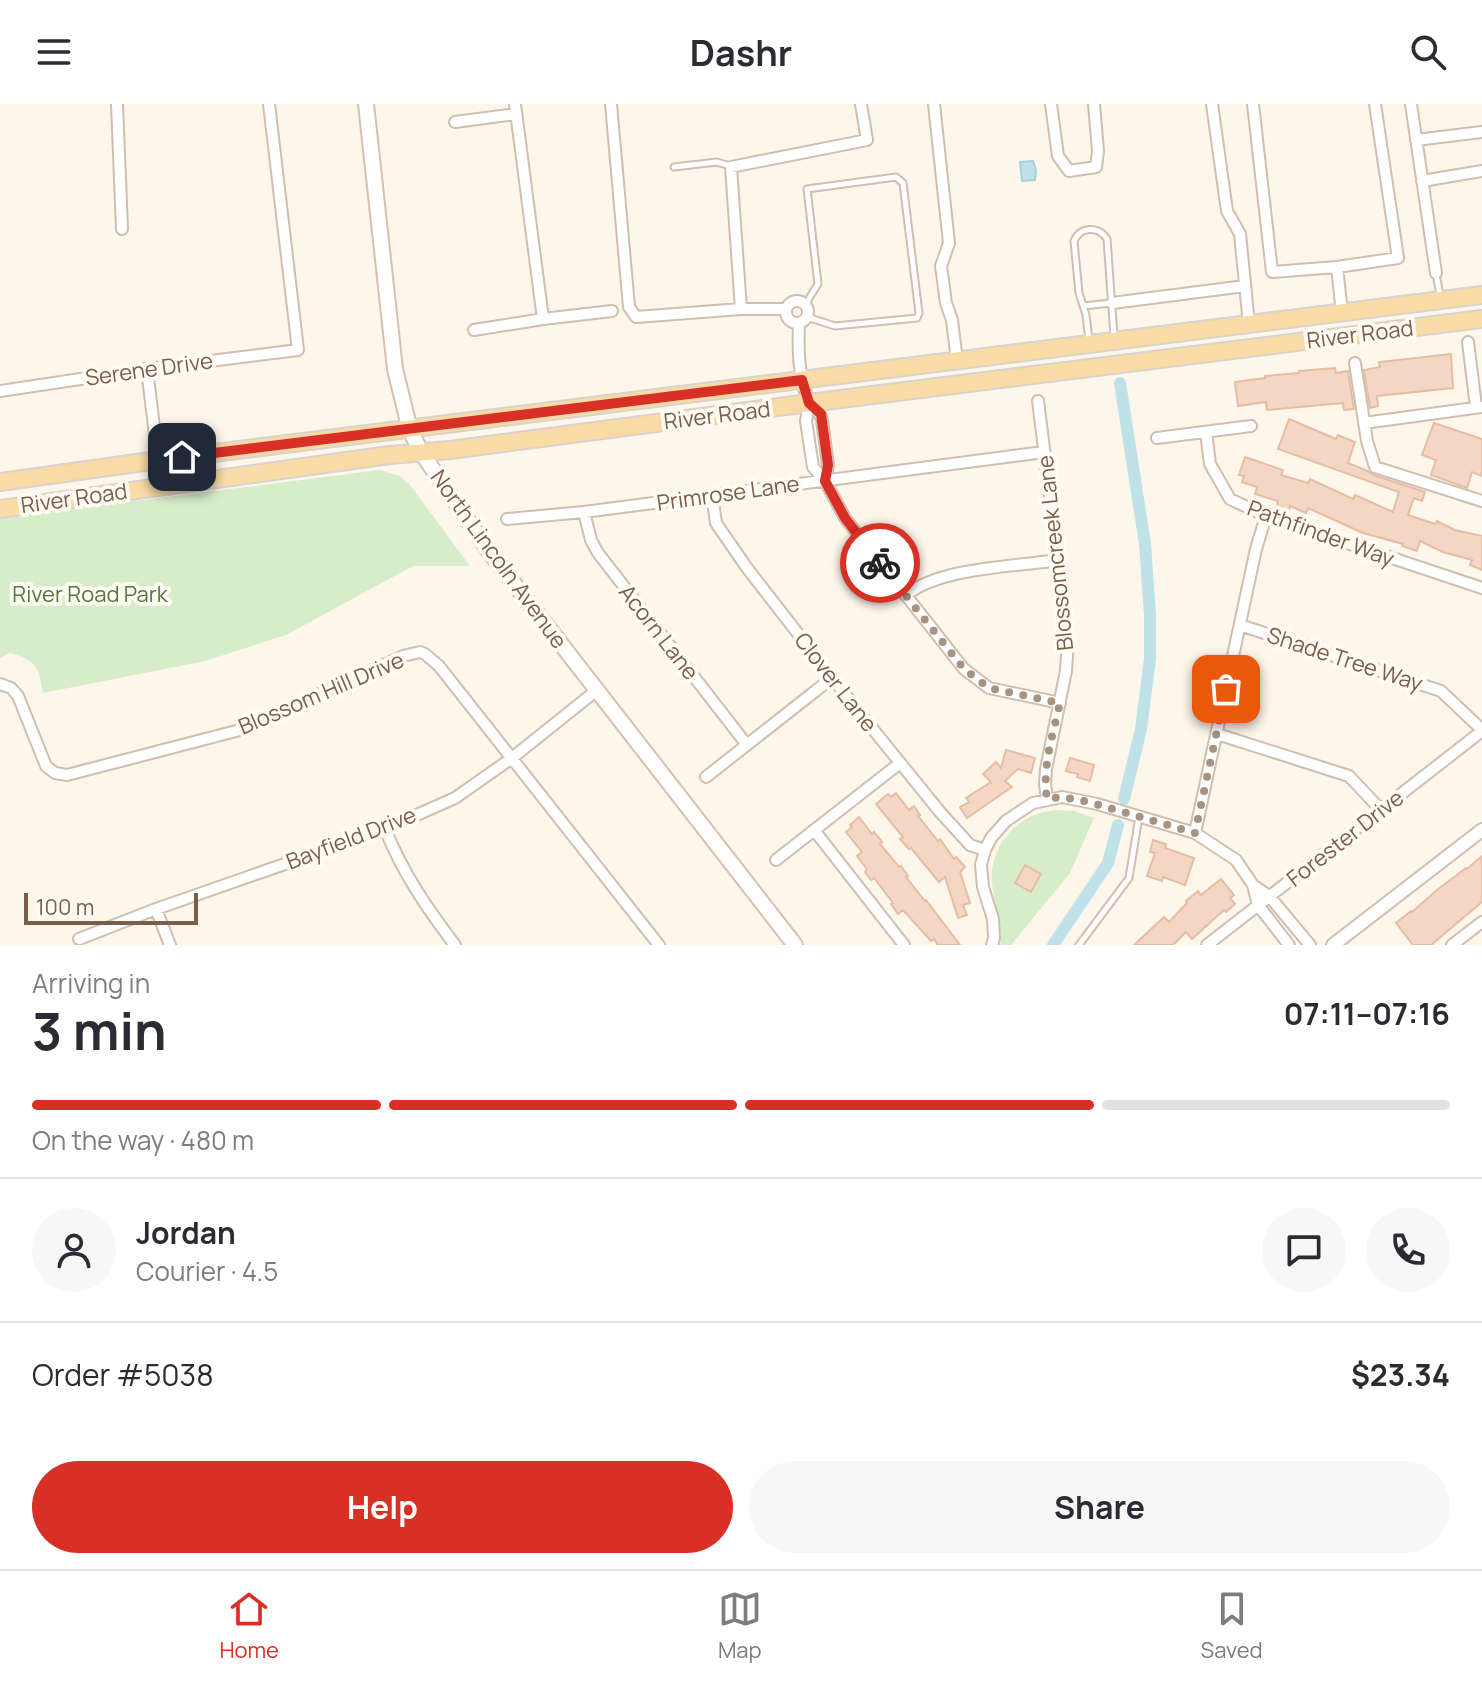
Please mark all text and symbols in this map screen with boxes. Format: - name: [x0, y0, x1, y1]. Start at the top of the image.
- text: Dashr: [690, 28, 792, 77]
- icon: menu: [32, 30, 76, 74]
- icon: search: [1406, 30, 1450, 74]
- street label: River Road: [1305, 313, 1415, 355]
- street label: Serene Drive: [83, 345, 215, 393]
- street label: River Road: [662, 394, 772, 436]
- pin: [148, 423, 216, 491]
- icon: home: [160, 435, 204, 479]
- street label: Blossomcreek Lane: [1030, 454, 1080, 652]
- street label: North Lincoln Avenue: [424, 463, 574, 655]
- street label: Primrose Lane: [655, 468, 801, 518]
- street label: River Road: [19, 476, 129, 520]
- street label: Pathfinder Way: [1243, 493, 1399, 574]
- courier: [840, 523, 920, 603]
- icon: bike: [858, 541, 902, 585]
- street label: Acorn Lane: [612, 578, 706, 686]
- park label: River Road Park: [12, 579, 169, 609]
- street label: Shade Tree Way: [1263, 620, 1427, 698]
- street label: Clover Lane: [788, 626, 884, 738]
- street label: Blossom Hill Drive: [234, 645, 408, 741]
- pin: [1192, 655, 1260, 723]
- icon: bag: [1204, 667, 1248, 711]
- street label: Forester Drive: [1280, 783, 1410, 893]
- street label: Bayfield Drive: [282, 799, 420, 877]
- scale bar: [24, 889, 198, 925]
- text: 100 m: [36, 892, 94, 922]
- text: Arriving in: [32, 965, 150, 1001]
- text: 07:11–07:16: [1284, 993, 1450, 1034]
- text: 3 min: [32, 995, 167, 1066]
- text: On the way · 480 m: [32, 1122, 254, 1158]
- button: person: [32, 1208, 116, 1292]
- button: chat: [1262, 1208, 1346, 1292]
- button: phone: [1366, 1208, 1450, 1292]
- text: Jordan: [136, 1212, 236, 1253]
- text: Courier · 4.5: [136, 1253, 278, 1289]
- text: Order #5038: [32, 1354, 214, 1395]
- text: $23.34: [1351, 1354, 1450, 1395]
- button: Help: [32, 1461, 733, 1553]
- button: Share: [749, 1461, 1450, 1553]
- tab: Home: [219, 1587, 279, 1665]
- tab: Map: [718, 1587, 762, 1665]
- tab: Saved: [1201, 1587, 1263, 1665]

